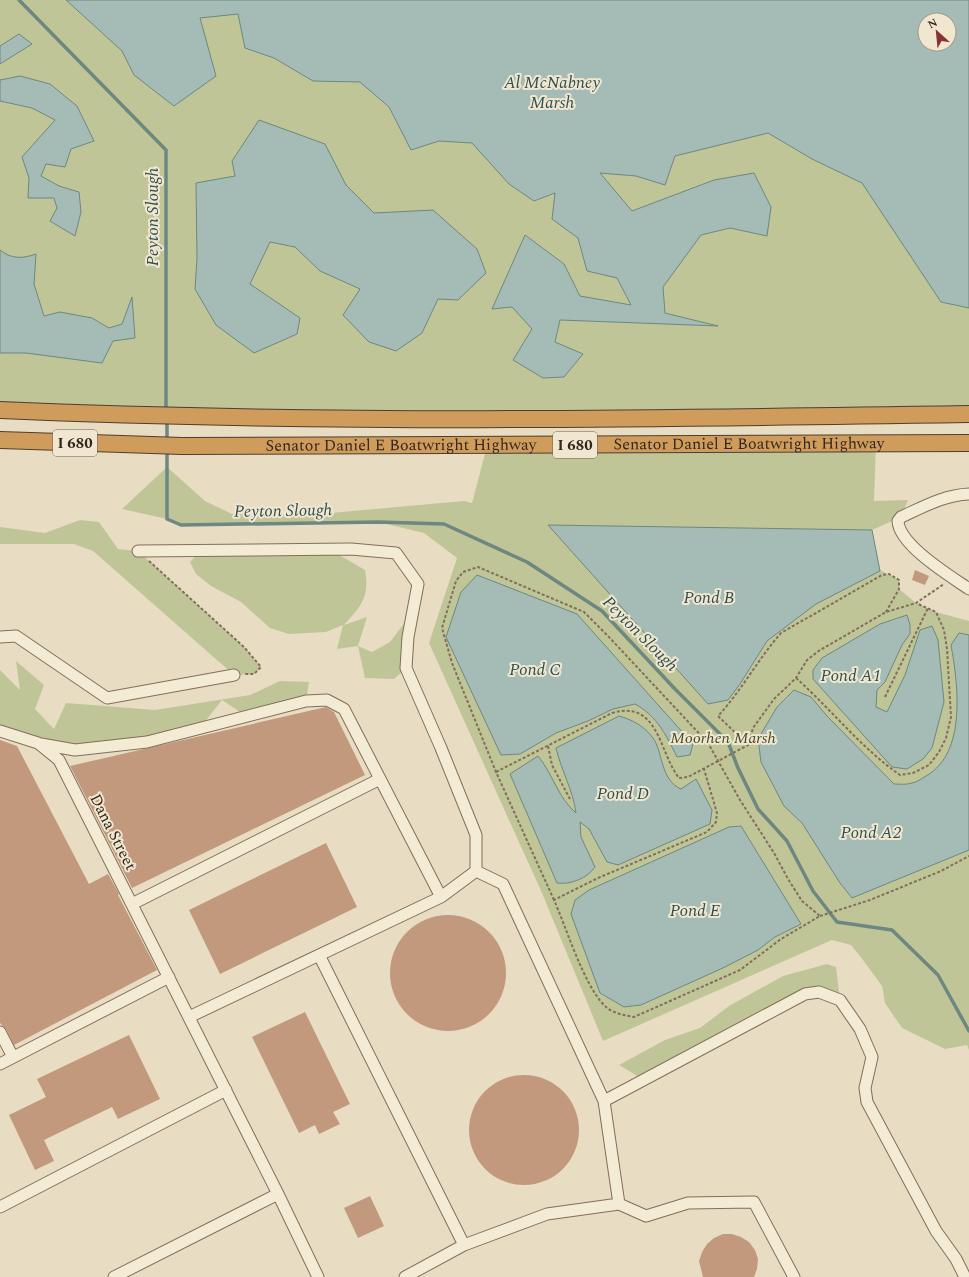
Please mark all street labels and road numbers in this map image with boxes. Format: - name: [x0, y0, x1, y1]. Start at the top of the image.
- road number: I 680: [53, 430, 97, 456]
- street label: Senator Daniel E Boatwright Highway: [613, 431, 886, 456]
- road number: I 680: [553, 432, 597, 458]
- street label: Senator Daniel E Boatwright Highway: [265, 433, 538, 458]
- street label: Dana Street: [83, 789, 143, 875]

